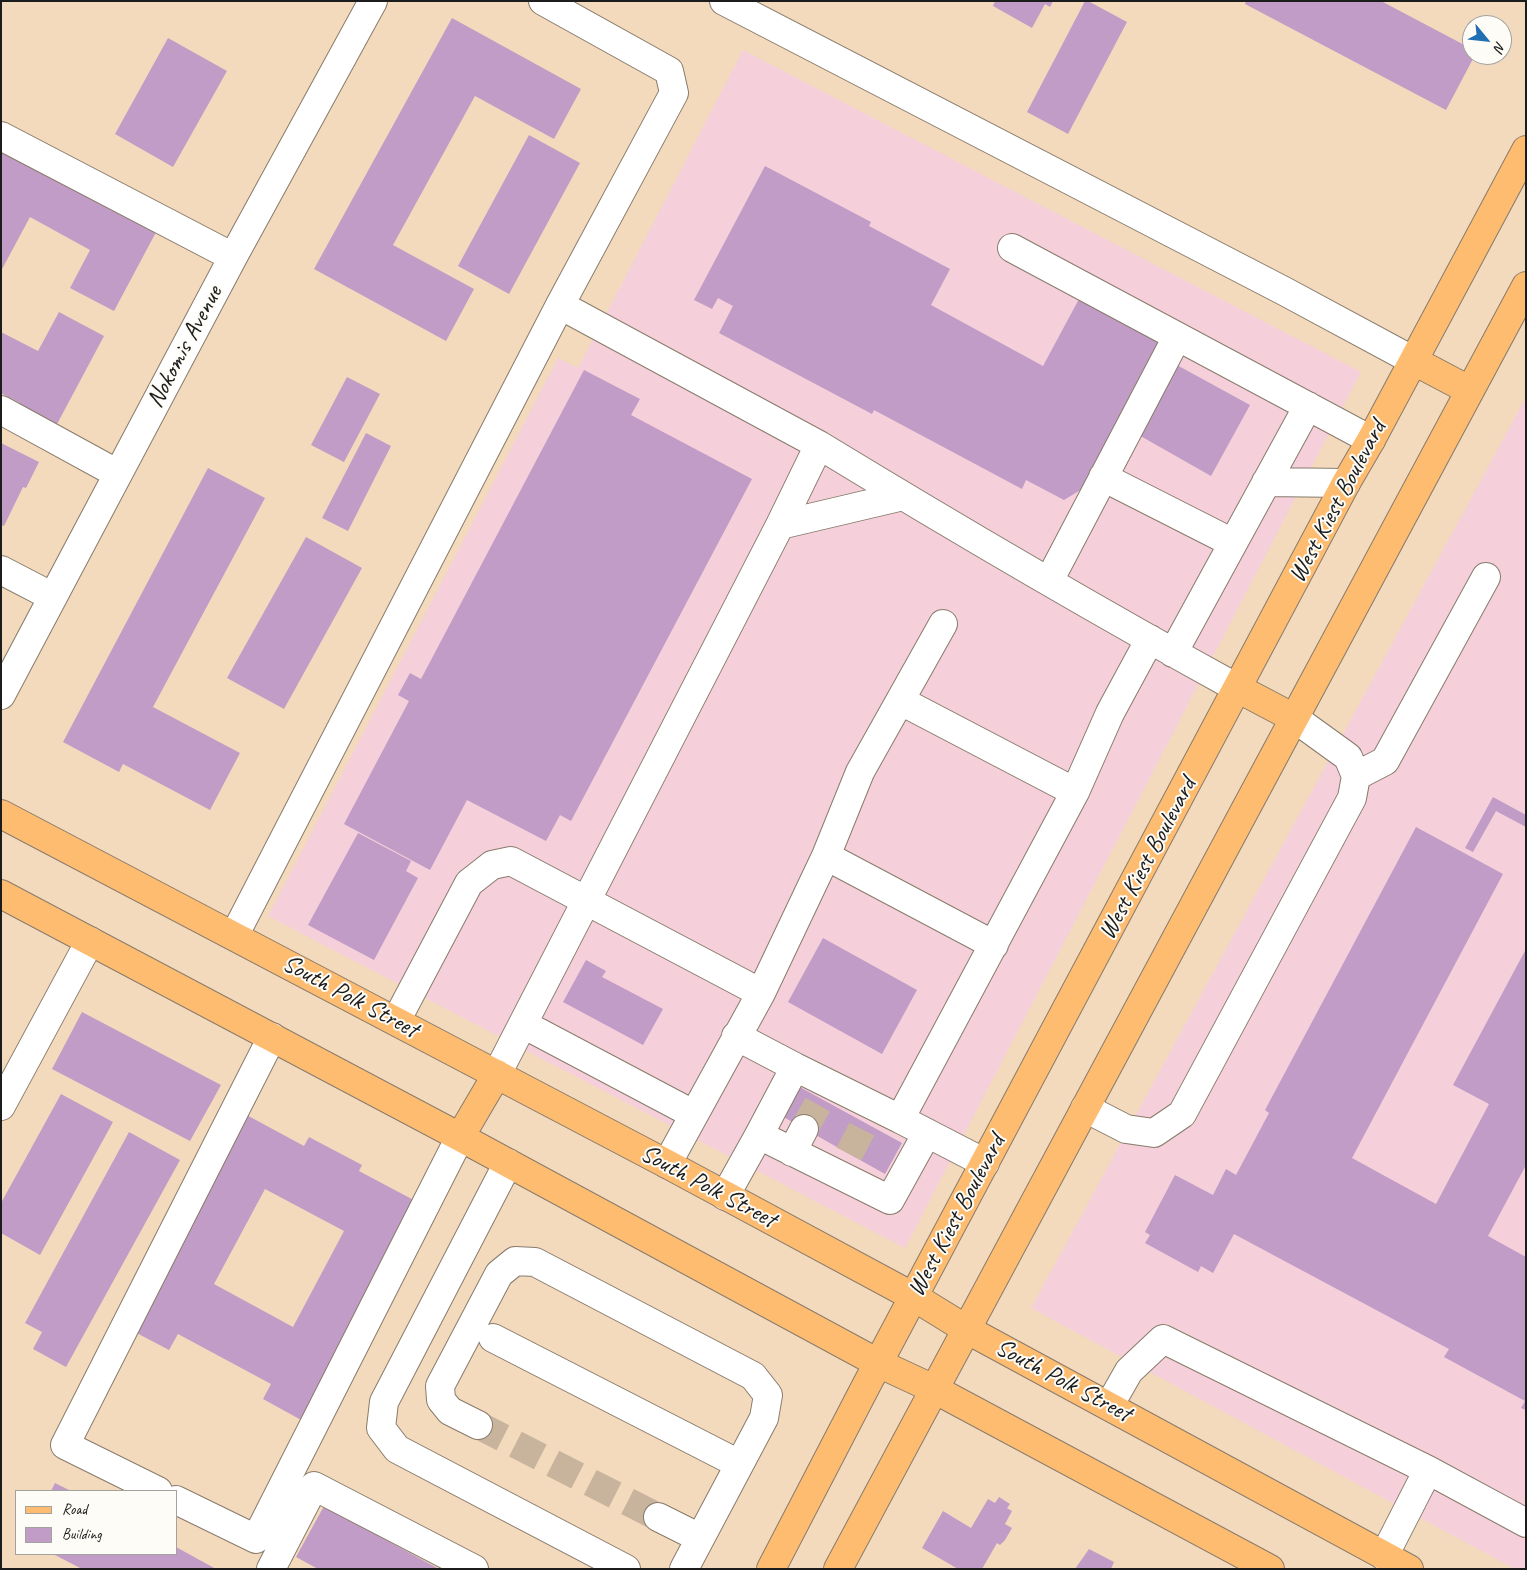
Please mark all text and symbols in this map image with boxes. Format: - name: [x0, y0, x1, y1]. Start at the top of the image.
- north arrow: [1462, 15, 1512, 65]
- text: N: [1490, 39, 1509, 55]
- street label: Nokomis Avenue: [140, 281, 230, 413]
- street label: West Kiest Boulevard: [1283, 416, 1393, 588]
- street label: West Kiest Boulevard: [1093, 773, 1203, 945]
- street label: South Polk Street: [277, 949, 423, 1045]
- street label: West Kiest Boulevard: [902, 1130, 1012, 1302]
- street label: South Polk Street: [635, 1139, 781, 1235]
- street label: South Polk Street: [990, 1333, 1136, 1429]
- legend: [15, 1490, 178, 1555]
- text: Road: [62, 1500, 87, 1519]
- text: Building: [62, 1525, 101, 1544]

